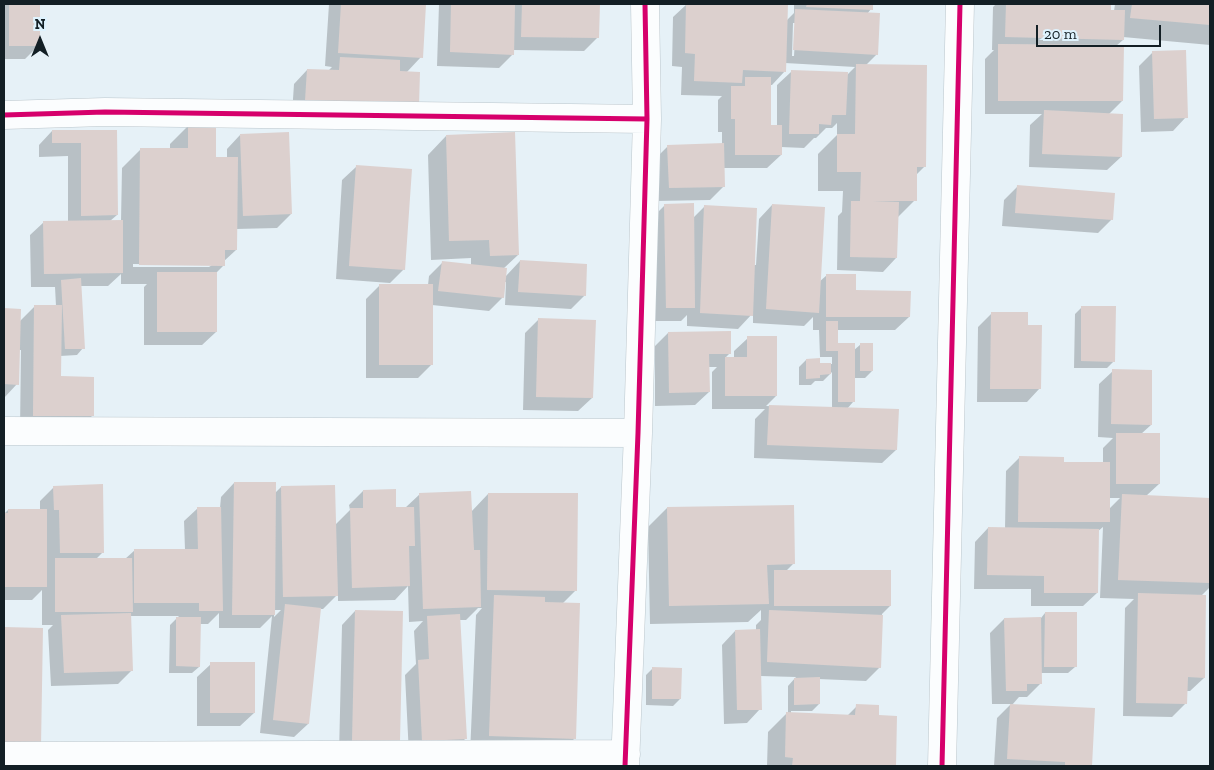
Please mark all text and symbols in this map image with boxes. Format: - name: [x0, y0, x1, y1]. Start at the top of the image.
- north arrow: [15, 15, 65, 65]
- scale bar: [1039, 15, 1164, 47]
- text: N: [35, 16, 45, 33]
- text: 20 m: [1044, 25, 1077, 43]

